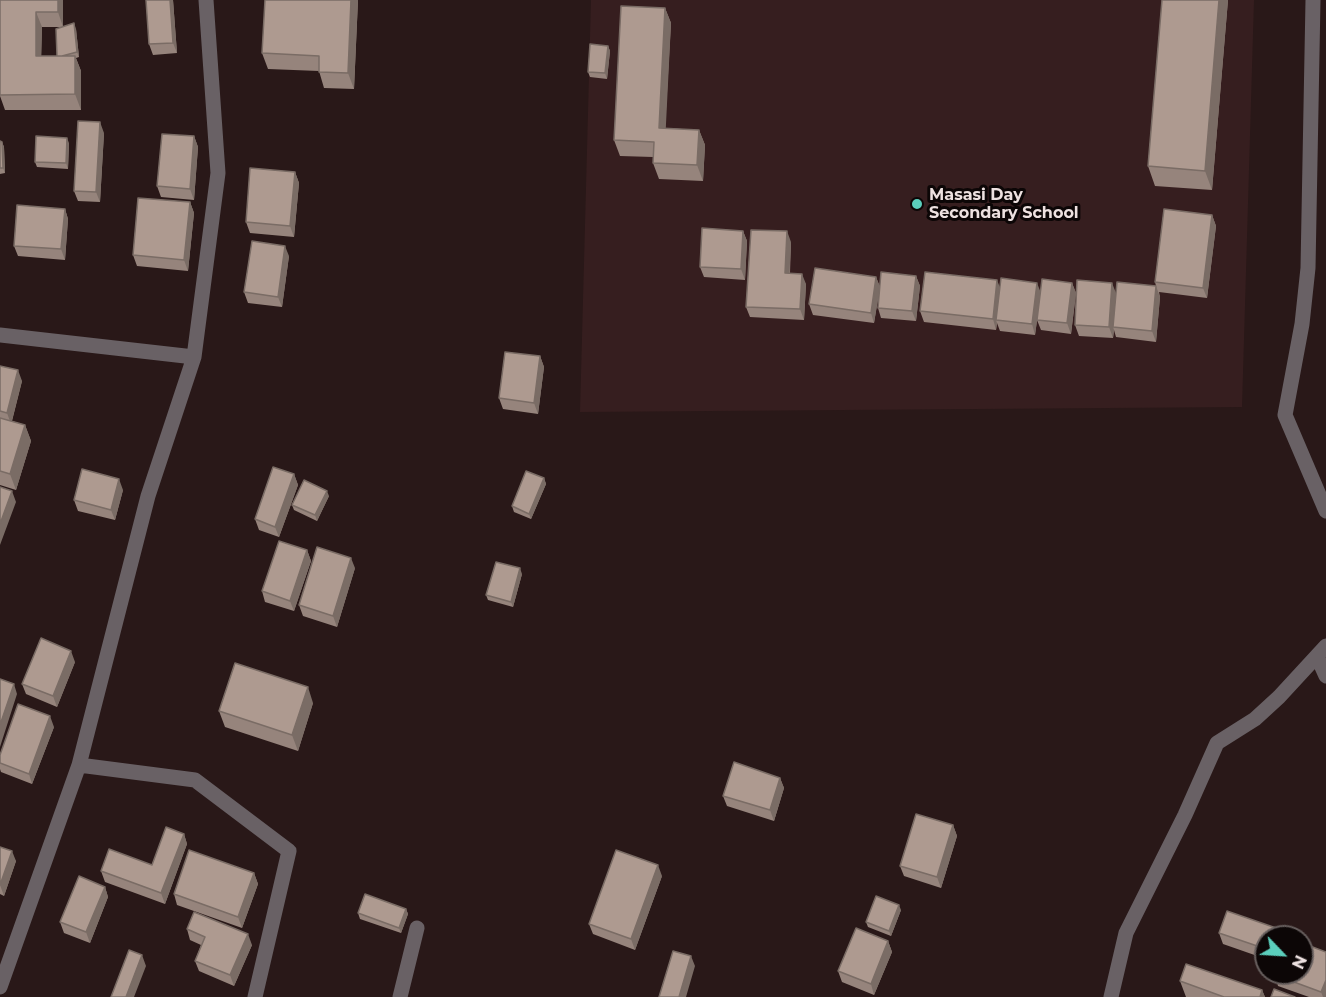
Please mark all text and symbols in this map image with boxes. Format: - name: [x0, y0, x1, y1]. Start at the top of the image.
- place label: Masasi Day Secondary School: [929, 185, 1079, 223]
- marker: Masasi Day Secondary School: [910, 197, 924, 211]
- north arrow: [1254, 925, 1314, 985]
- text: N: [1288, 952, 1310, 972]

